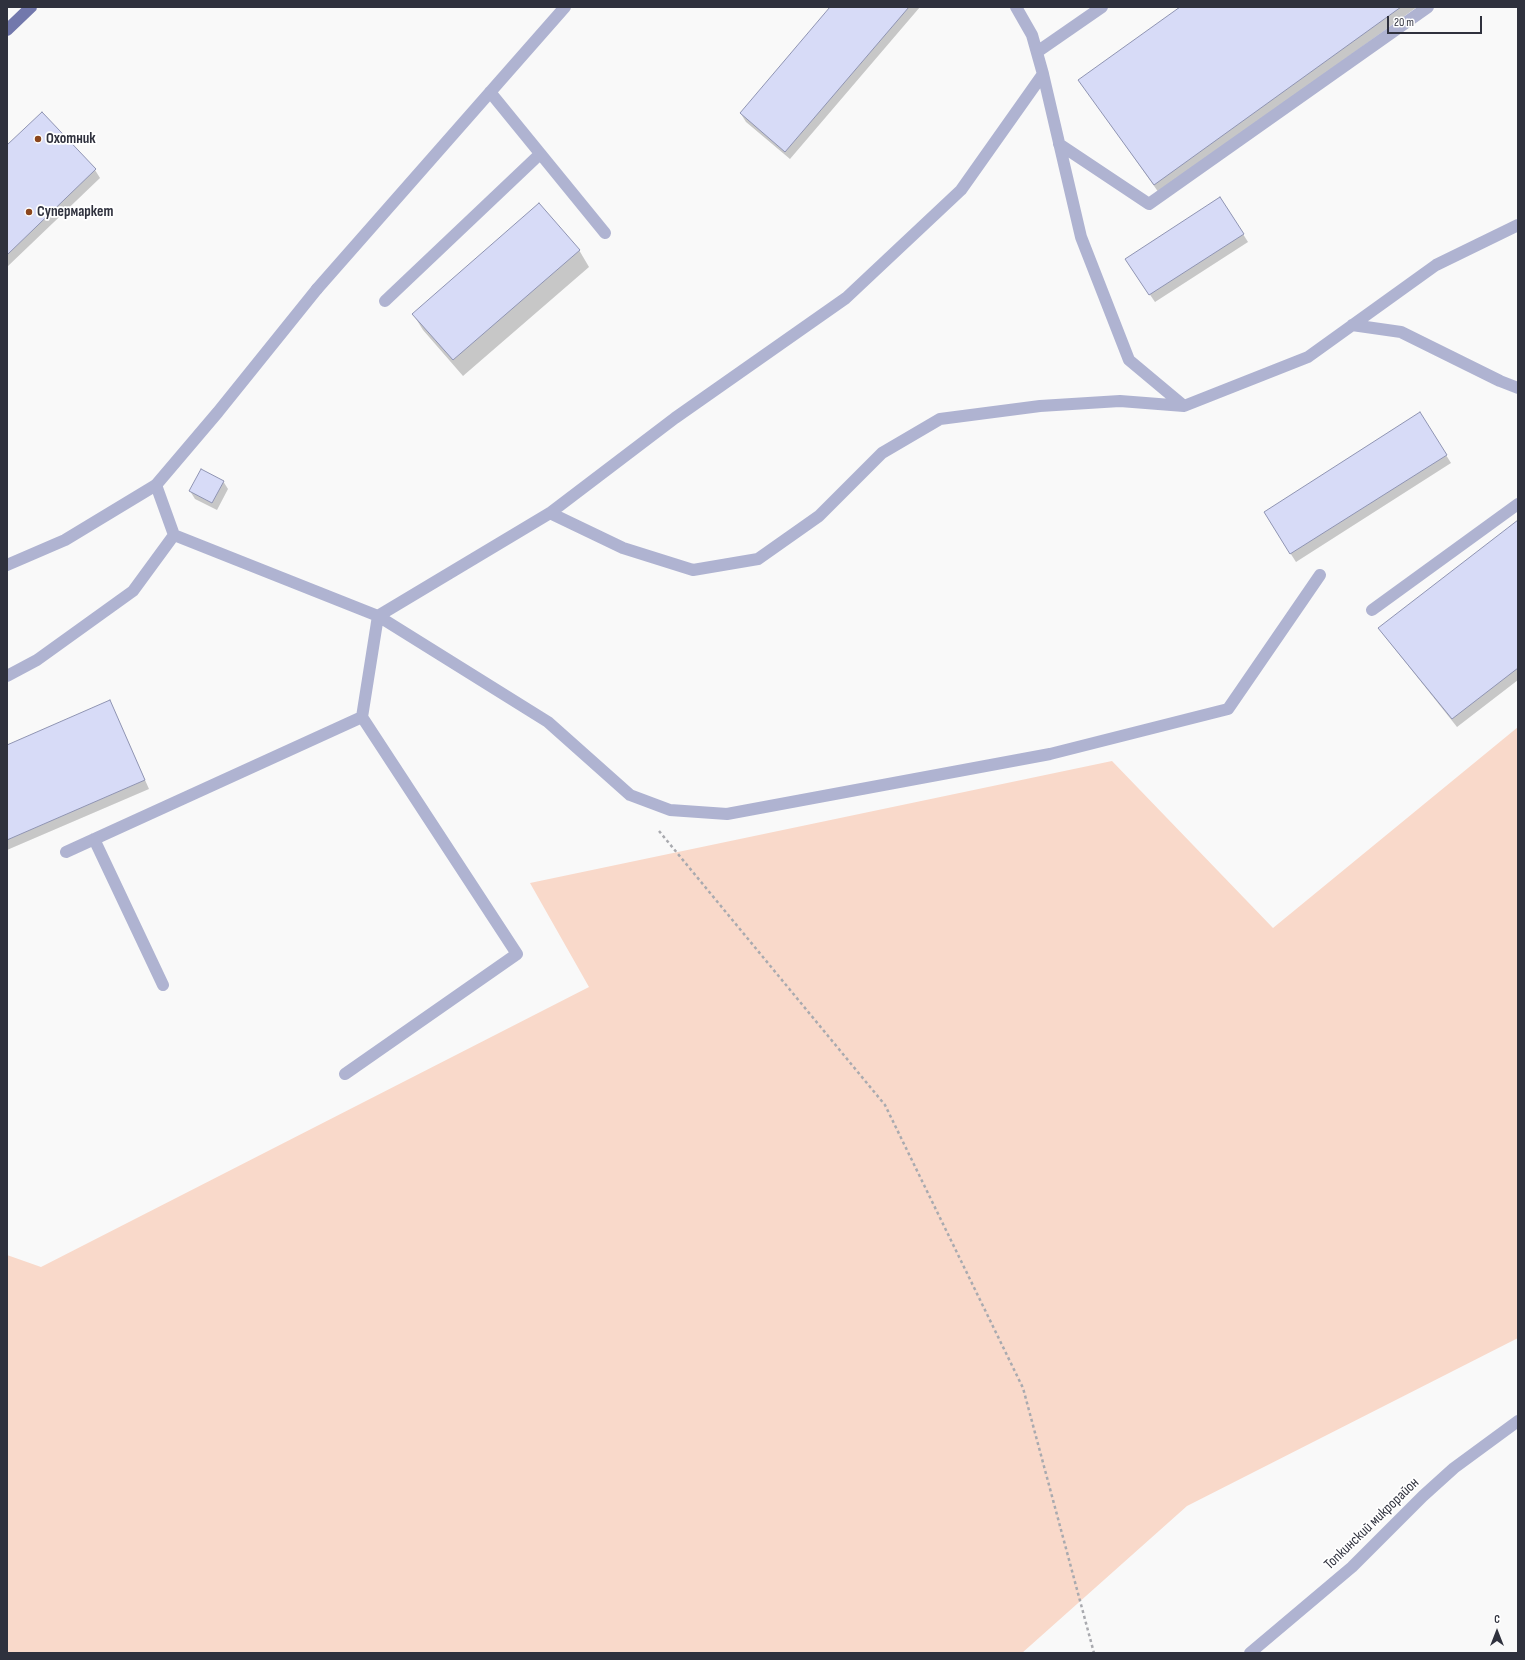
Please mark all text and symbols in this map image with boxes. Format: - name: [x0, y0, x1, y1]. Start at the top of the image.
- scale bar: [1389, 8, 1484, 34]
- text: 20 m: [1394, 15, 1414, 30]
- place label: Охотник: [46, 130, 96, 148]
- marker: Охотник: [33, 134, 43, 144]
- place label: Супермаркет: [37, 203, 113, 221]
- marker: Супермаркет: [24, 207, 34, 217]
- street label: Топкинский микрорайон: [1321, 1474, 1423, 1574]
- north arrow: [1477, 1612, 1517, 1652]
- text: С: [1494, 1613, 1500, 1626]

